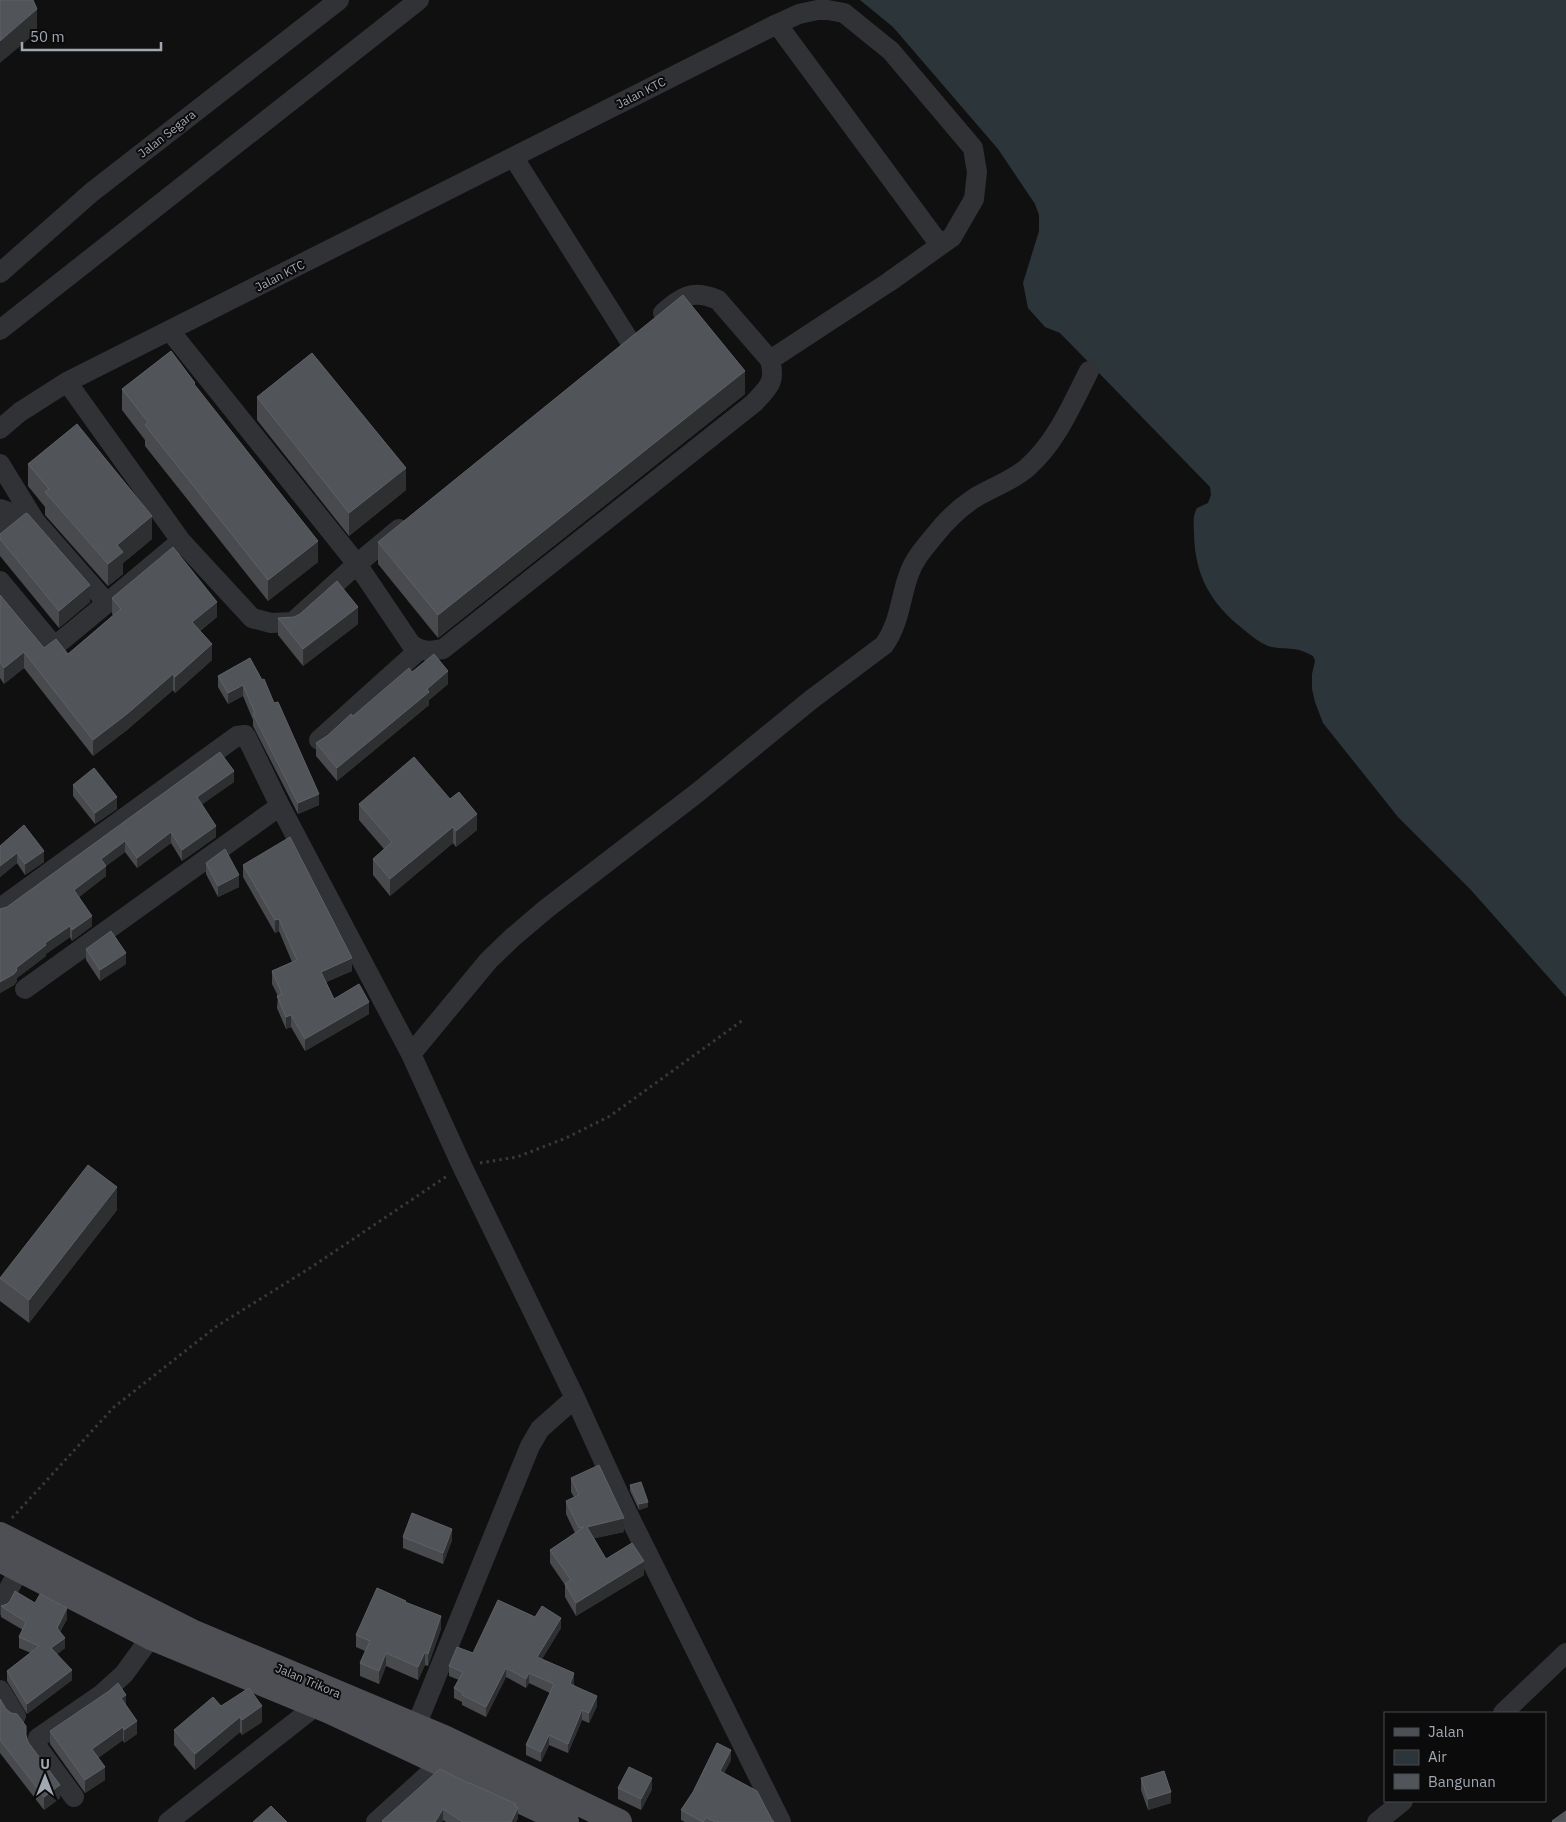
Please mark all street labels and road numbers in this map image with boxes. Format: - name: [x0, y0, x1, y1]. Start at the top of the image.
- street label: Jalan KTC: [614, 74, 668, 111]
- street label: Jalan Segara: [135, 106, 199, 161]
- street label: Jalan KTC: [253, 257, 307, 294]
- street label: Jalan Trikora: [273, 1660, 344, 1701]

